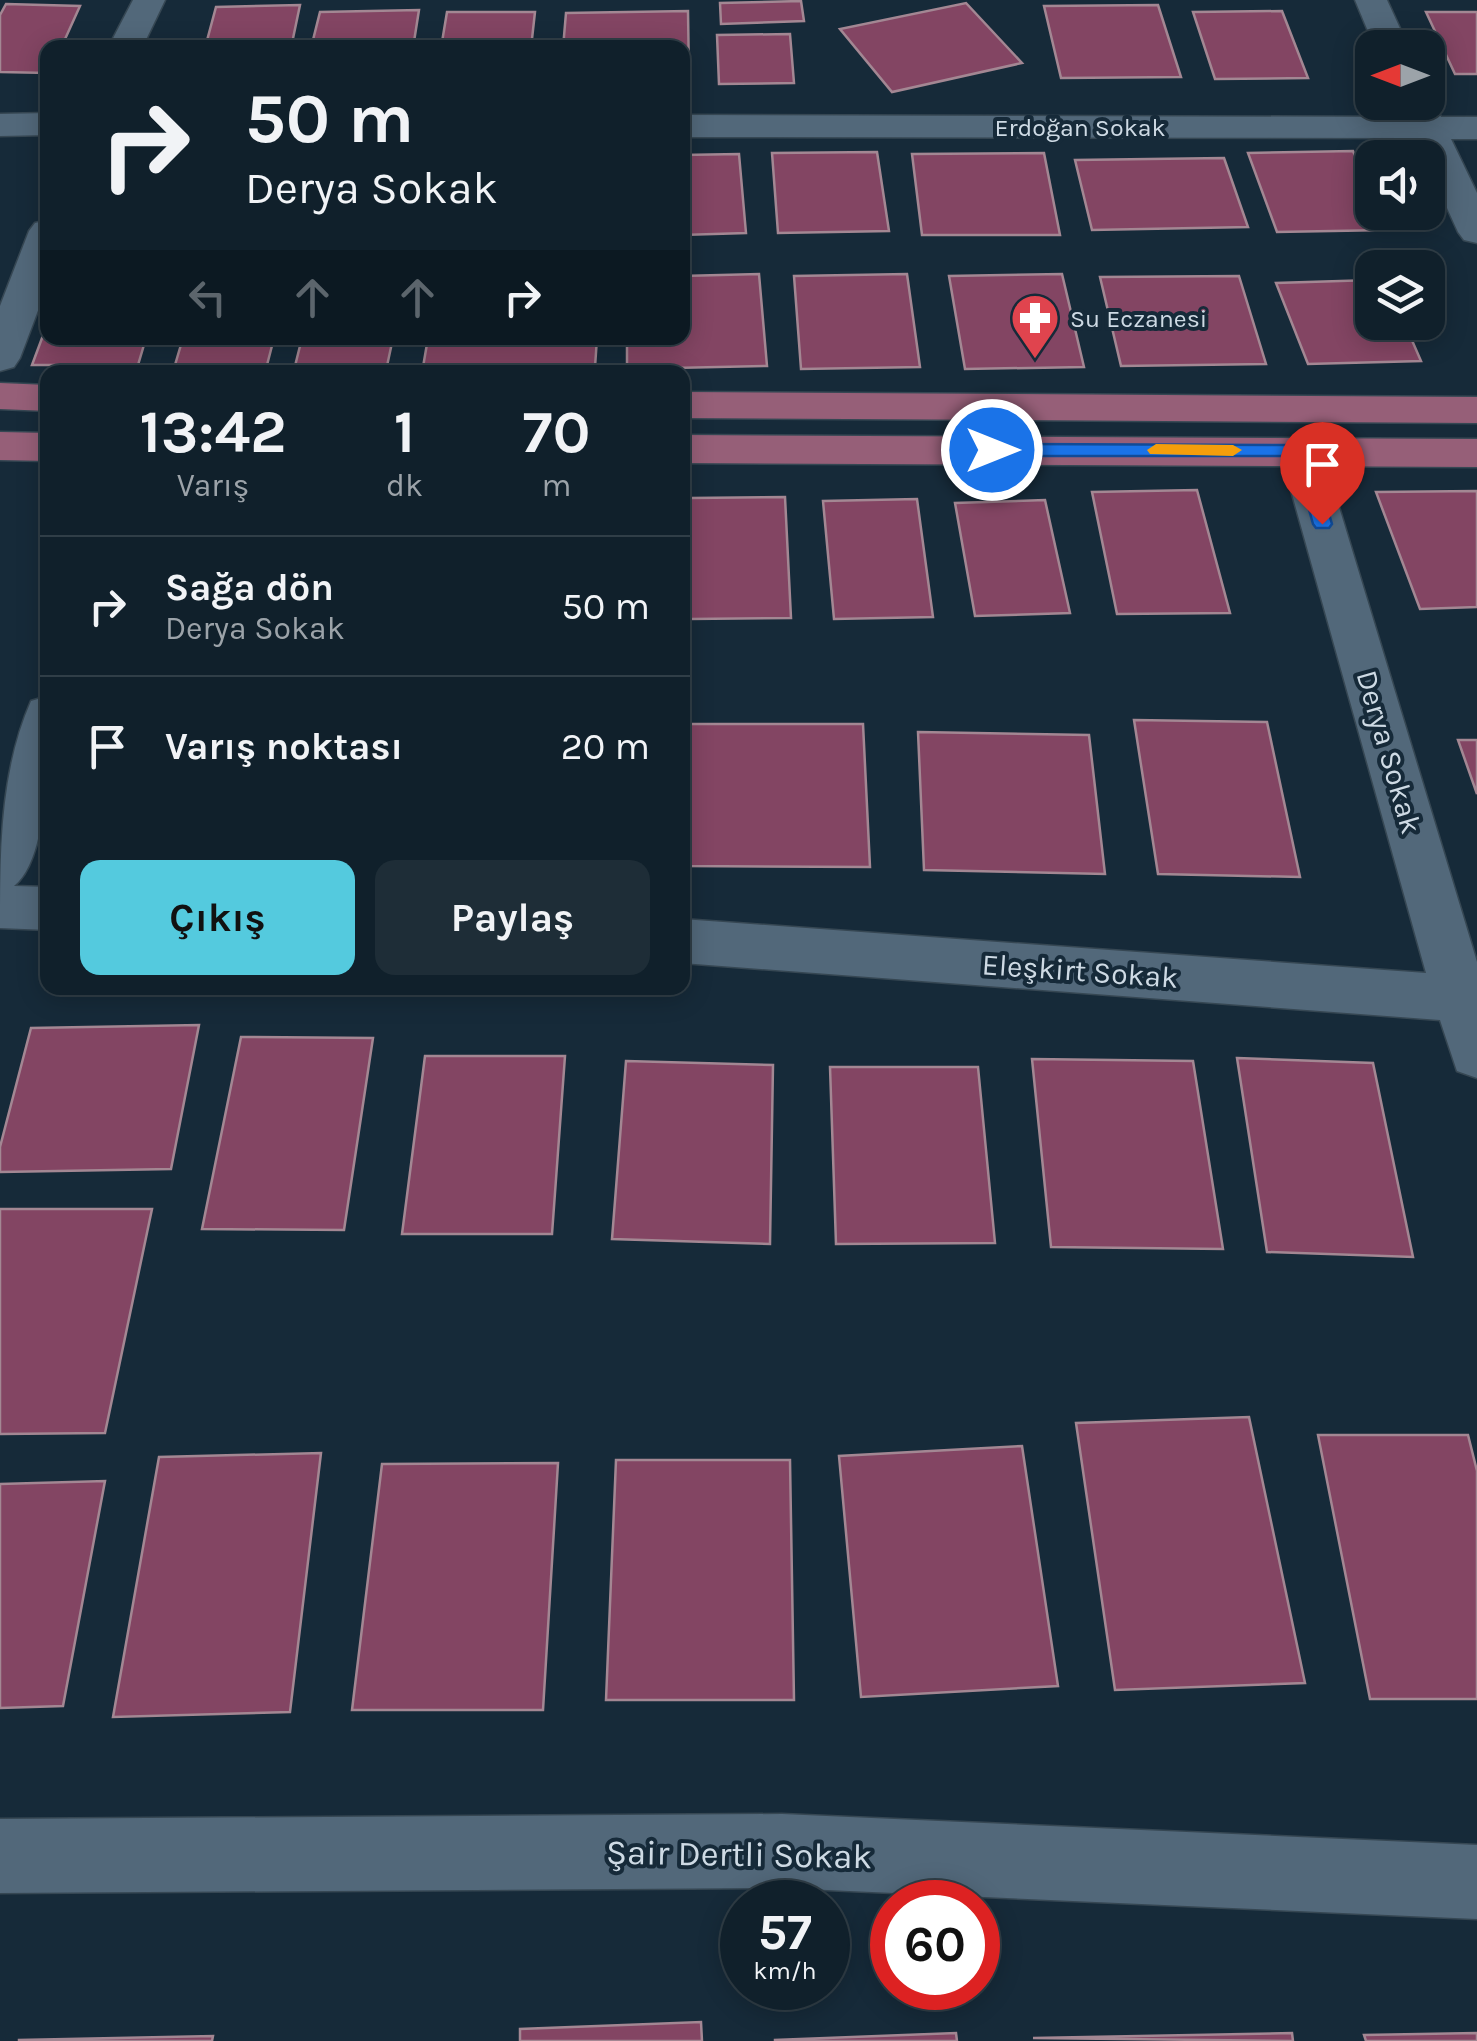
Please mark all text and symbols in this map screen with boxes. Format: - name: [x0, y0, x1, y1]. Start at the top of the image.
- north arrow: [1355, 30, 1445, 120]
- map controls: [1355, 30, 1445, 340]
- text: 50 m: [245, 78, 414, 160]
- icon: right: [80, 80, 210, 210]
- street label: Erdoğan Sokak: [994, 113, 1166, 142]
- button: sound: [1355, 140, 1445, 230]
- text: Derya Sokak: [245, 162, 498, 214]
- button: layers: [1355, 250, 1445, 340]
- icon: left: [180, 270, 235, 325]
- icon: ahead: [285, 270, 340, 325]
- icon: ahead: [390, 270, 445, 325]
- icon: right: [495, 270, 550, 325]
- pharmacy icon: Su Eczanesi: [1009, 292, 1061, 360]
- place label: Su Eczanesi: [1070, 304, 1207, 333]
- text: 13:42: [140, 397, 286, 467]
- text: 1: [394, 397, 415, 467]
- text: 70: [523, 397, 590, 467]
- position arrow: [940, 398, 1044, 502]
- pin: [1280, 422, 1365, 525]
- icon: arrive: [1295, 437, 1350, 492]
- text: Varış: [177, 467, 249, 504]
- text: dk: [386, 467, 423, 504]
- text: m: [542, 467, 571, 504]
- text: Sağa dön: [165, 565, 334, 610]
- icon: right: [80, 579, 135, 634]
- text: 50 m: [561, 584, 650, 629]
- text: Derya Sokak: [165, 610, 345, 647]
- street label: Derya Sokak: [1348, 666, 1430, 838]
- icon: arrive: [80, 719, 135, 774]
- text: Varış noktası: [165, 724, 403, 769]
- text: 20 m: [561, 724, 650, 769]
- button: Çıkış: [80, 860, 355, 975]
- button: Paylaş: [375, 860, 650, 975]
- street label: Eleşkirt Sokak: [981, 946, 1179, 996]
- street label: Şair Dertli Sokak: [606, 1832, 872, 1877]
- speed limit sign: 60: [870, 1880, 1000, 2010]
- text: 57: [758, 1903, 812, 1962]
- text: km/h: [753, 1956, 817, 1985]

